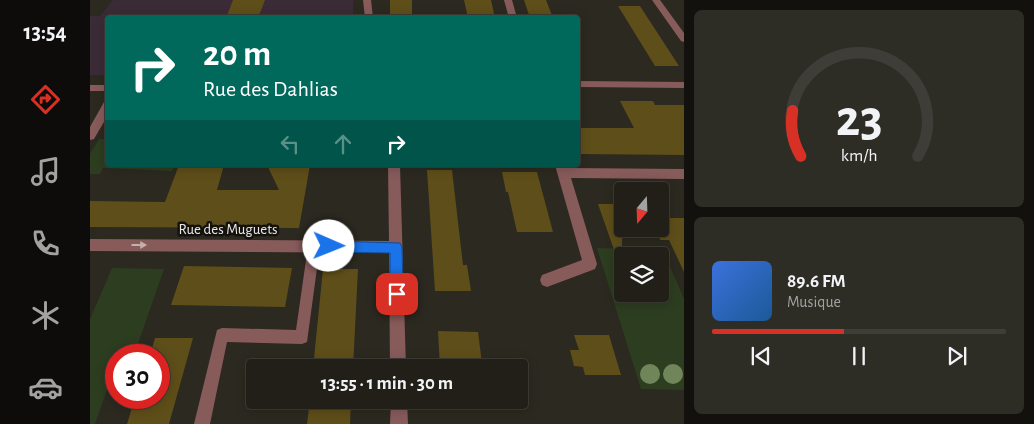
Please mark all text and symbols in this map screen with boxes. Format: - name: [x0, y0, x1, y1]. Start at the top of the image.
- text: 13:54: [23, 21, 67, 43]
- icon: right: [120, 35, 185, 100]
- text: 20 m: [203, 37, 271, 72]
- text: Rue des Dahlias: [203, 78, 338, 100]
- icon: directions: [28, 82, 63, 117]
- text: 23: [836, 93, 882, 145]
- icon: left: [276, 130, 304, 158]
- icon: ahead: [329, 130, 357, 158]
- icon: right: [382, 130, 410, 158]
- text: km/h: [841, 147, 877, 165]
- icon: music: [28, 154, 63, 189]
- north arrow: [614, 182, 669, 238]
- map controls: [614, 182, 669, 302]
- position arrow: [302, 219, 354, 271]
- street label: Rue des Muguets: [178, 222, 278, 237]
- icon: phone: [28, 226, 63, 261]
- one-way arrow: [131, 241, 147, 249]
- button: layers: [614, 247, 669, 302]
- text: 89.6 FM: [787, 272, 846, 291]
- pin: [376, 273, 418, 315]
- icon: arrive: [383, 280, 411, 308]
- text: Musique: [787, 294, 841, 310]
- icon: climate: [28, 298, 63, 333]
- icon: previous: [747, 342, 775, 370]
- icon: pause: [845, 342, 873, 370]
- icon: next: [943, 342, 971, 370]
- speed limit sign: 30: [105, 344, 170, 409]
- icon: car: [28, 370, 63, 405]
- text: 13:55 · 1 min · 30 m: [321, 374, 453, 393]

